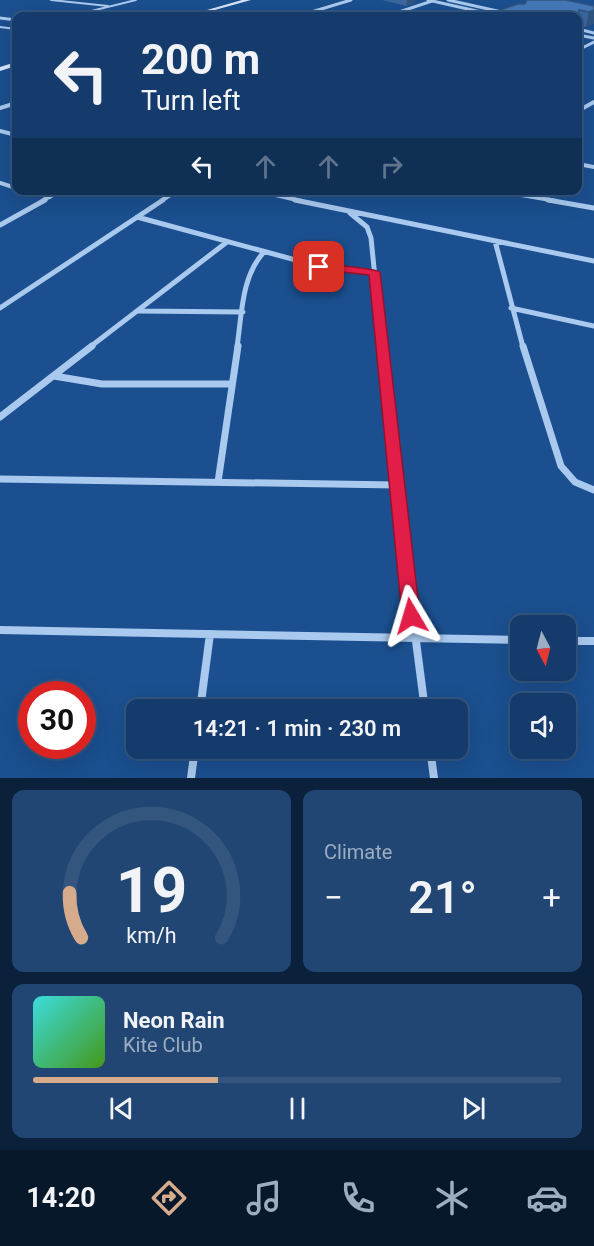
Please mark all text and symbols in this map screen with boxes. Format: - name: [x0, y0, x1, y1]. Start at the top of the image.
- text: 200 m: [141, 35, 260, 84]
- icon: left: [42, 36, 120, 114]
- text: Turn left: [141, 85, 241, 117]
- icon: left: [186, 150, 219, 183]
- icon: ahead: [249, 150, 282, 183]
- icon: ahead: [312, 150, 345, 183]
- icon: right: [375, 150, 408, 183]
- pin: [293, 241, 344, 292]
- icon: arrive: [302, 250, 335, 283]
- position arrow: [379, 584, 443, 648]
- north arrow: [510, 615, 576, 681]
- map controls: [510, 615, 576, 759]
- speed limit sign: 30: [18, 681, 96, 759]
- button: sound: [510, 693, 576, 759]
- text: 14:21 · 1 min · 230 m: [193, 716, 401, 741]
- text: Climate: [324, 840, 392, 864]
- text: 19: [116, 854, 187, 927]
- text: 21°: [408, 871, 477, 924]
- text: −: [324, 878, 343, 917]
- text: +: [542, 878, 561, 917]
- text: km/h: [126, 923, 177, 948]
- text: Neon Rain: [123, 1008, 225, 1033]
- text: Kite Club: [123, 1033, 203, 1057]
- icon: previous: [105, 1092, 138, 1125]
- icon: pause: [281, 1092, 314, 1125]
- icon: next: [457, 1092, 490, 1125]
- icon: directions: [148, 1177, 190, 1219]
- icon: music: [243, 1177, 285, 1219]
- icon: phone: [337, 1177, 379, 1219]
- icon: climate: [431, 1177, 473, 1219]
- icon: car: [526, 1177, 568, 1219]
- text: 14:20: [26, 1182, 96, 1214]

